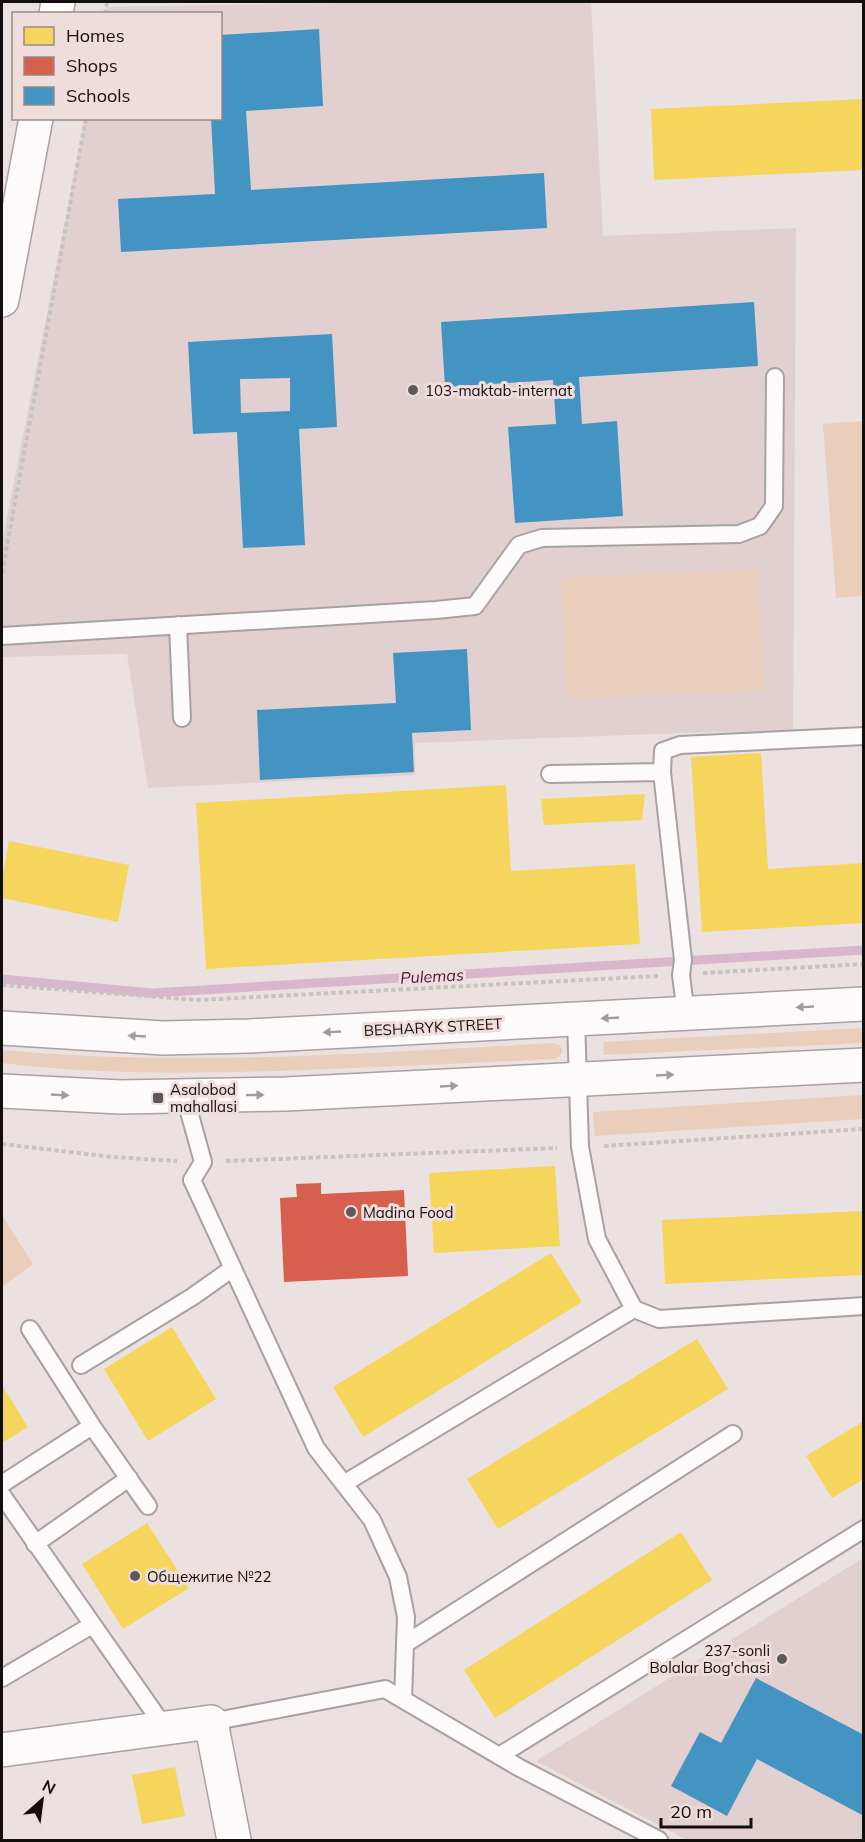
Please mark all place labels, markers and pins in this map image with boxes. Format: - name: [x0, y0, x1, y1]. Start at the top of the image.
- place label: 103-maktab-internat: [425, 381, 572, 400]
- marker: 103-maktab-internat: [406, 383, 420, 397]
- place label: Asalobod mahallasi: [170, 1080, 237, 1116]
- marker: Asalobod mahallasi: [151, 1091, 165, 1105]
- place label: Madina Food: [363, 1203, 453, 1222]
- marker: Madina Food: [344, 1205, 358, 1219]
- place label: Общежитие №22: [147, 1567, 272, 1586]
- marker: Общежитие №22: [128, 1569, 142, 1583]
- place label: 237-sonli Bolalar Bog'chasi: [649, 1641, 770, 1677]
- marker: 237-sonli Bolalar Bog'chasi: [775, 1652, 789, 1666]

